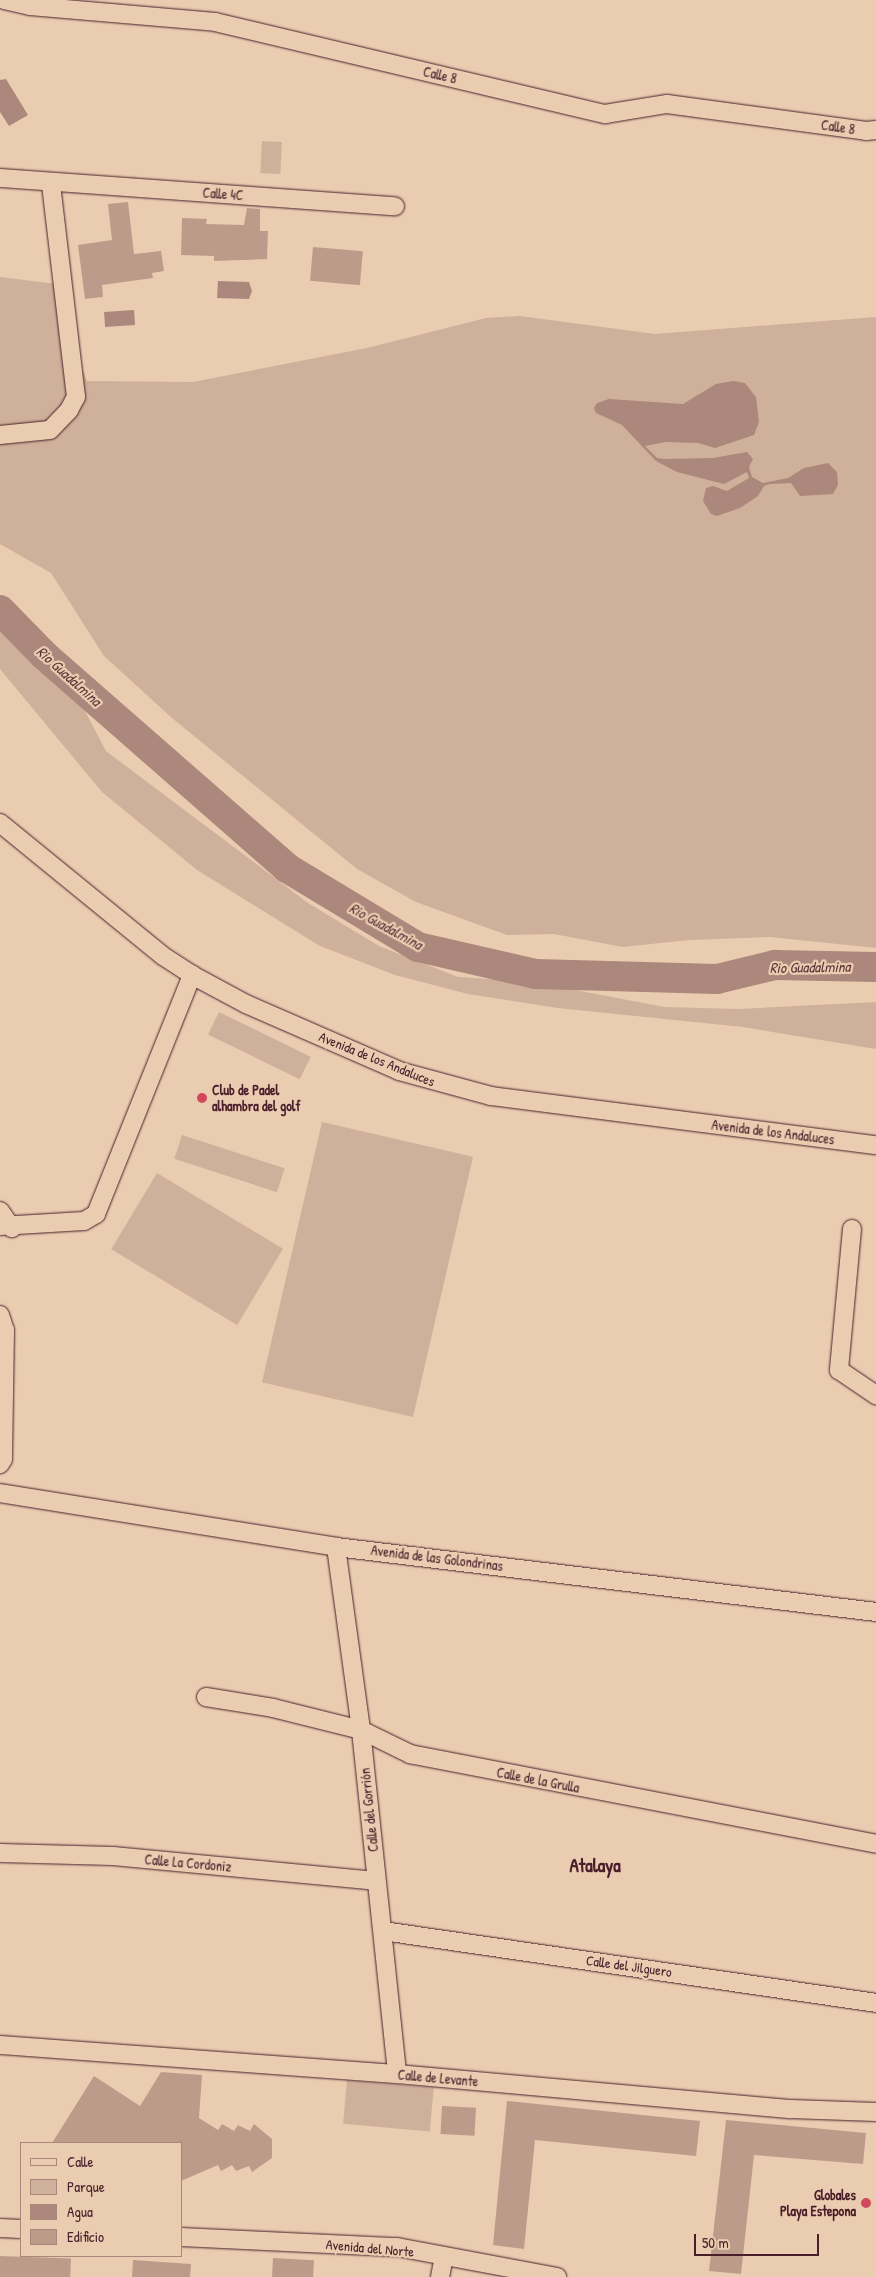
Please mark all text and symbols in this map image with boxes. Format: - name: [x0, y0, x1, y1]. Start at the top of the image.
- street label: Calle 8: [422, 63, 458, 87]
- street label: Calle 8: [820, 116, 856, 138]
- street label: Calle 4C: [202, 184, 244, 204]
- water label: Rio Guadalmina: [33, 642, 105, 710]
- water label: Rio Guadalmina: [346, 899, 426, 953]
- water label: Rio Guadalmina: [770, 957, 850, 977]
- street label: Avenida de los Andaluces: [317, 1028, 437, 1090]
- place label: Club de Padel alhambra del golf: [212, 1082, 301, 1114]
- marker: Club de Padel alhambra del golf: [196, 1092, 208, 1104]
- street label: Avenida de los Andaluces: [711, 1116, 835, 1148]
- street label: Avenida de las Golondrinas: [370, 1542, 504, 1574]
- street label: Calle de la Grulla: [495, 1764, 581, 1796]
- street label: Calle del Gorrión: [356, 1767, 382, 1853]
- street label: Calle La Cordoniz: [144, 1851, 232, 1875]
- district label: Atalaya: [569, 1855, 621, 1877]
- street label: Calle del Jilguero: [585, 1952, 673, 1980]
- street label: Calle de Levante: [397, 2066, 479, 2090]
- legend: [20, 2142, 182, 2257]
- text: Calle: [67, 2151, 94, 2172]
- text: Parque: [67, 2176, 105, 2197]
- place label: Globales Playa Estepona: [780, 2187, 856, 2220]
- marker: Globales Playa Estepona: [860, 2197, 872, 2209]
- text: Agua: [67, 2201, 93, 2222]
- scale bar: [696, 2224, 821, 2256]
- text: Edificio: [67, 2226, 104, 2247]
- text: 50 m: [702, 2232, 729, 2253]
- street label: Avenida del Norte: [325, 2236, 415, 2260]

